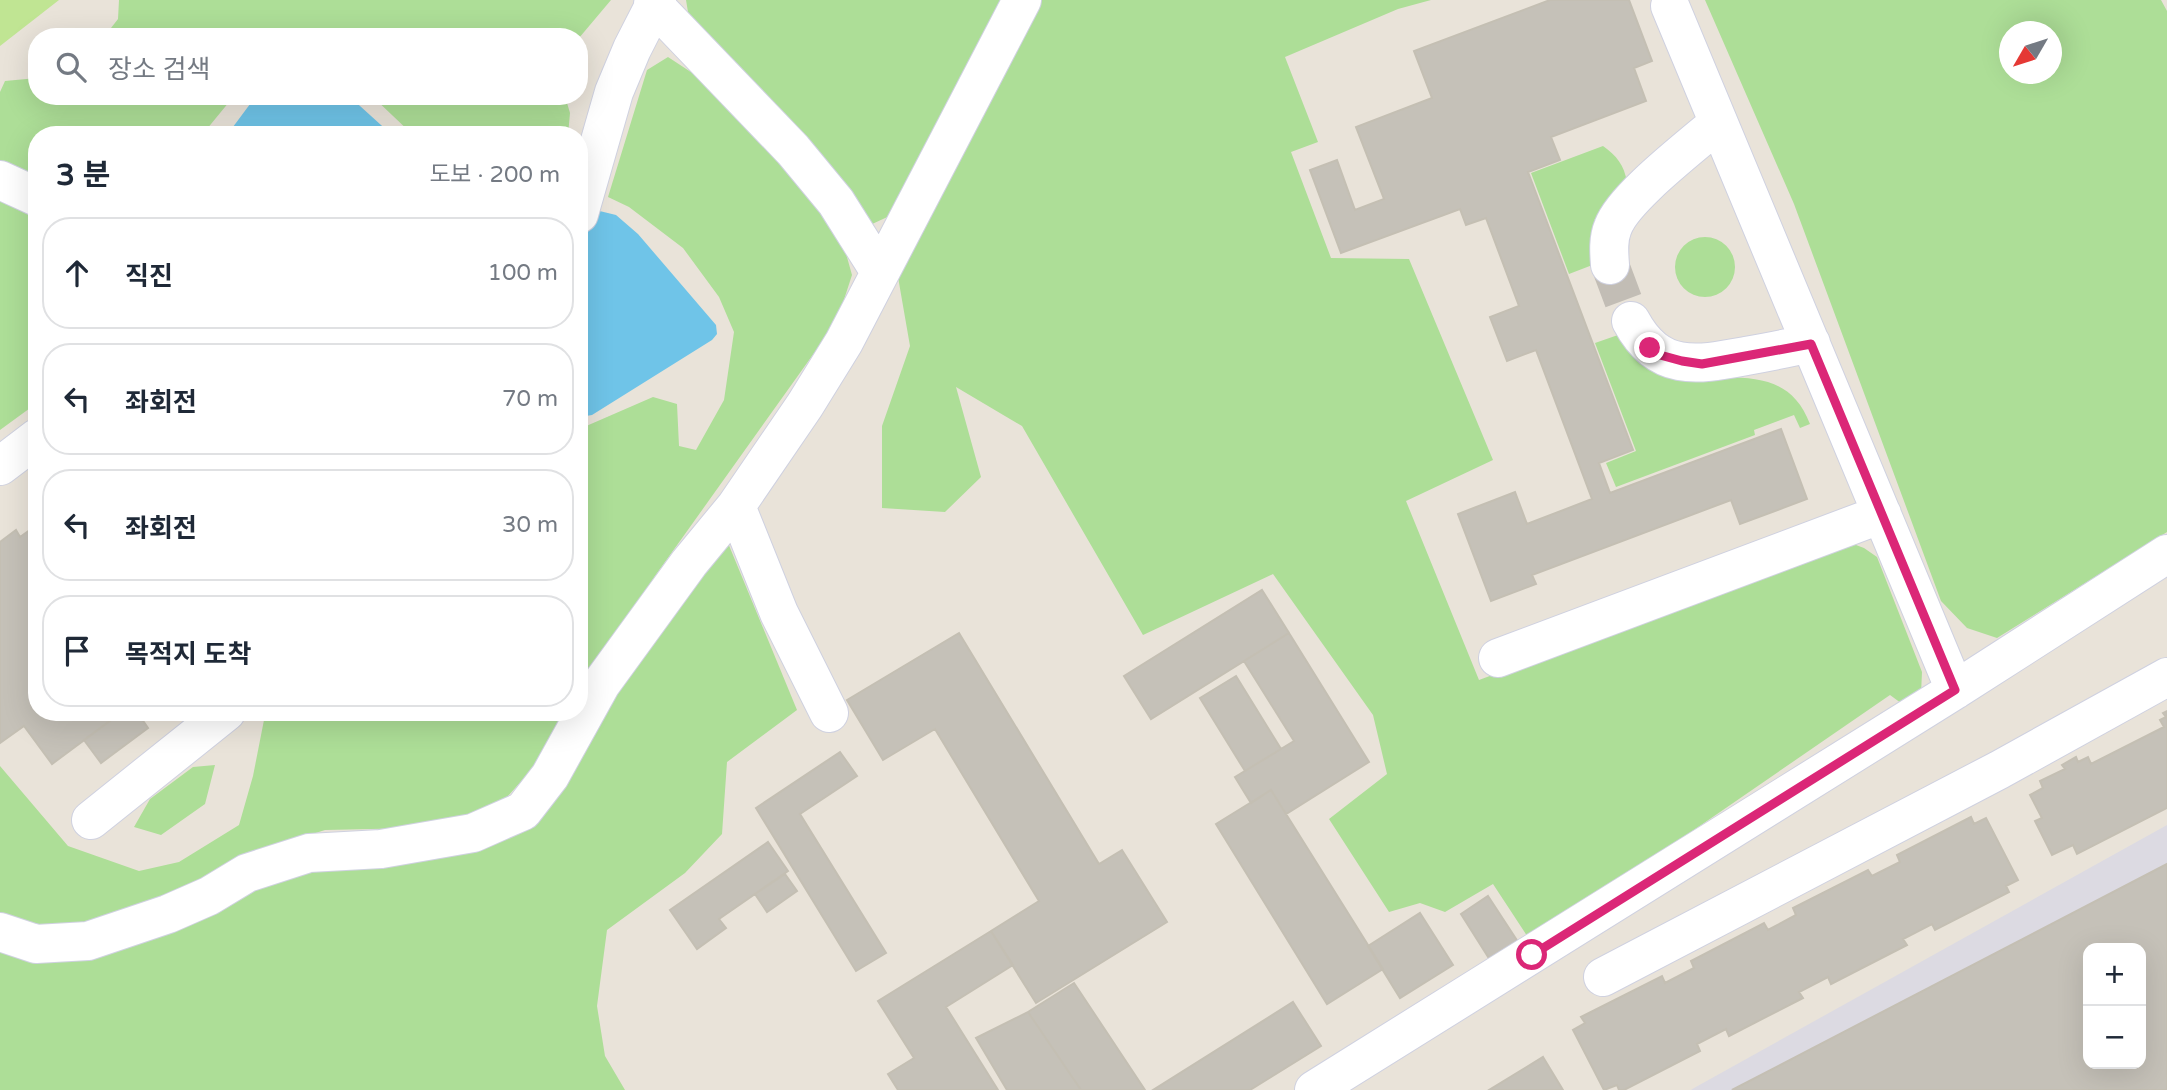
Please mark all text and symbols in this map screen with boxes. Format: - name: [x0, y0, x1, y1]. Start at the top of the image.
- north arrow: [1999, 21, 2062, 84]
- search box: [28, 28, 588, 105]
- icon: search: [52, 48, 90, 86]
- text: 장소 검색: [108, 54, 210, 85]
- text: 3 분: [56, 157, 110, 194]
- text: 도보 · 200 m: [429, 161, 560, 189]
- icon: ahead: [58, 254, 96, 292]
- text: 100 m: [488, 259, 558, 287]
- text: 직진: [125, 261, 173, 292]
- route end: [1634, 332, 1665, 363]
- icon: left: [58, 380, 96, 418]
- text: 70 m: [502, 385, 558, 413]
- text: 좌회전: [125, 387, 197, 418]
- icon: left: [58, 506, 96, 544]
- text: 30 m: [502, 511, 558, 539]
- text: 좌회전: [125, 513, 197, 544]
- icon: arrive: [58, 632, 96, 670]
- text: 목적지 도착: [125, 639, 251, 670]
- route start: [1516, 939, 1547, 970]
- map controls: [2083, 943, 2146, 1069]
- button: +: [2083, 943, 2146, 1006]
- button: −: [2083, 1006, 2146, 1069]

